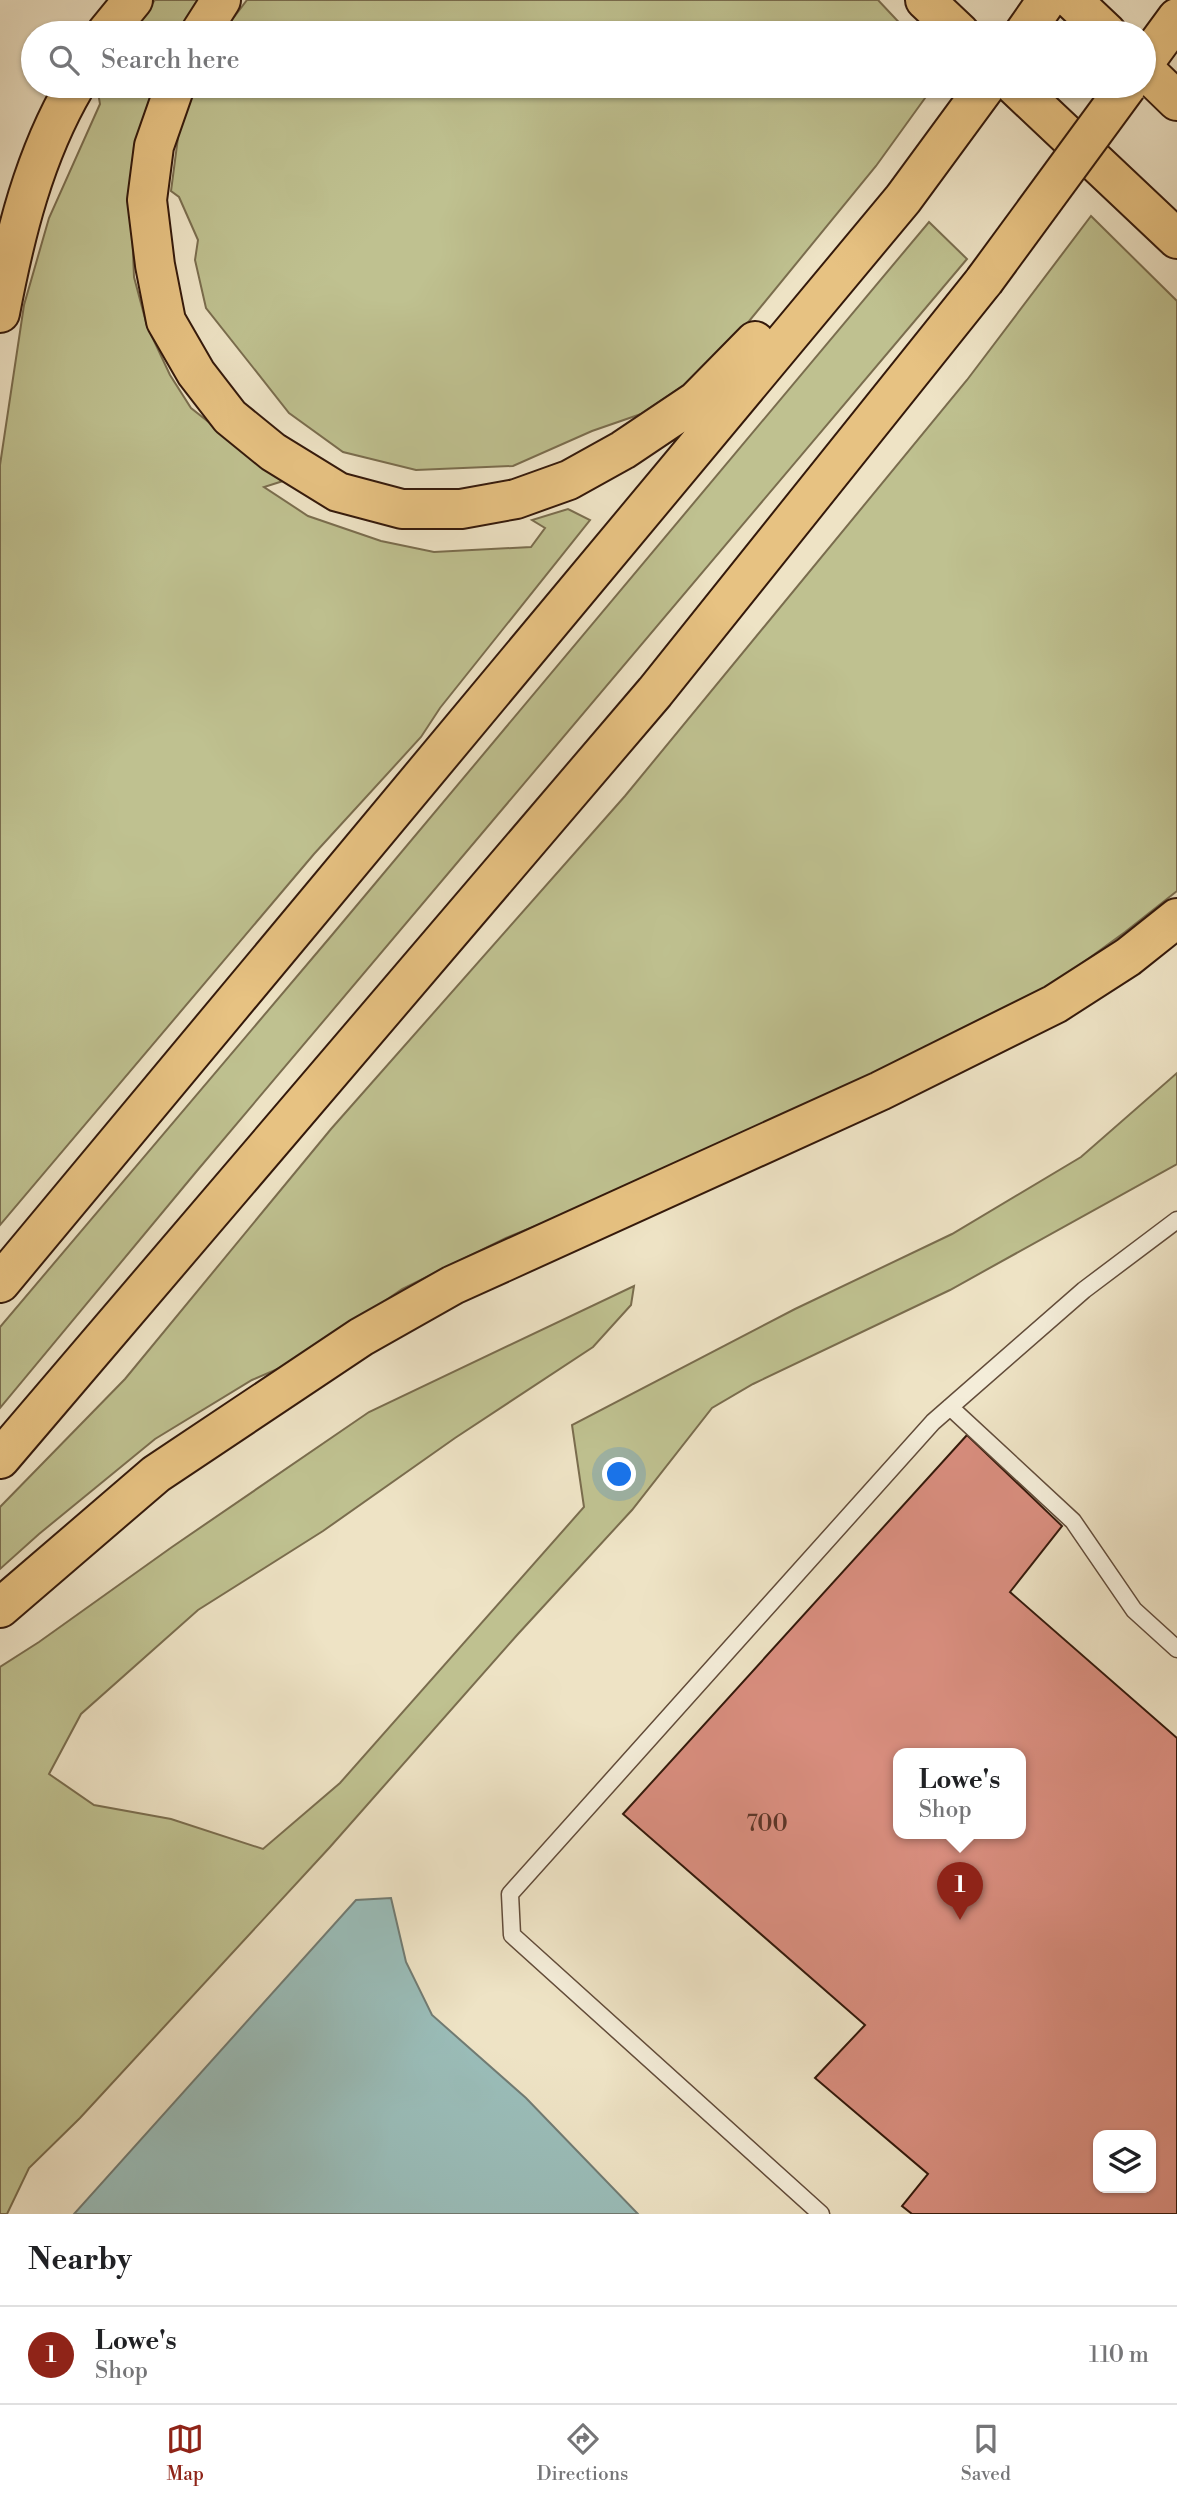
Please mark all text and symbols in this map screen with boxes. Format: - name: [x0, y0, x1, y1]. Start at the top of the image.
- search box: [21, 21, 1156, 98]
- icon: search: [45, 41, 83, 79]
- text: Search here: [101, 44, 240, 76]
- your location: [602, 1457, 636, 1491]
- popup: [893, 1748, 1026, 1839]
- text: Lowe's: [919, 1764, 1000, 1796]
- text: Shop: [919, 1796, 972, 1824]
- house number: 700: [746, 1810, 788, 1838]
- pin: 1: [937, 1862, 983, 1920]
- map controls: [1093, 2130, 1156, 2193]
- button: layers: [1093, 2130, 1156, 2193]
- text: Nearby: [28, 2241, 132, 2279]
- text: Lowe's: [95, 2325, 177, 2357]
- text: 1: [45, 2341, 57, 2369]
- text: 110 m: [1089, 2341, 1149, 2369]
- text: Shop: [95, 2357, 148, 2385]
- tab: Map: [166, 2420, 204, 2486]
- tab: Directions: [537, 2420, 628, 2486]
- tab: Saved: [961, 2420, 1011, 2486]

